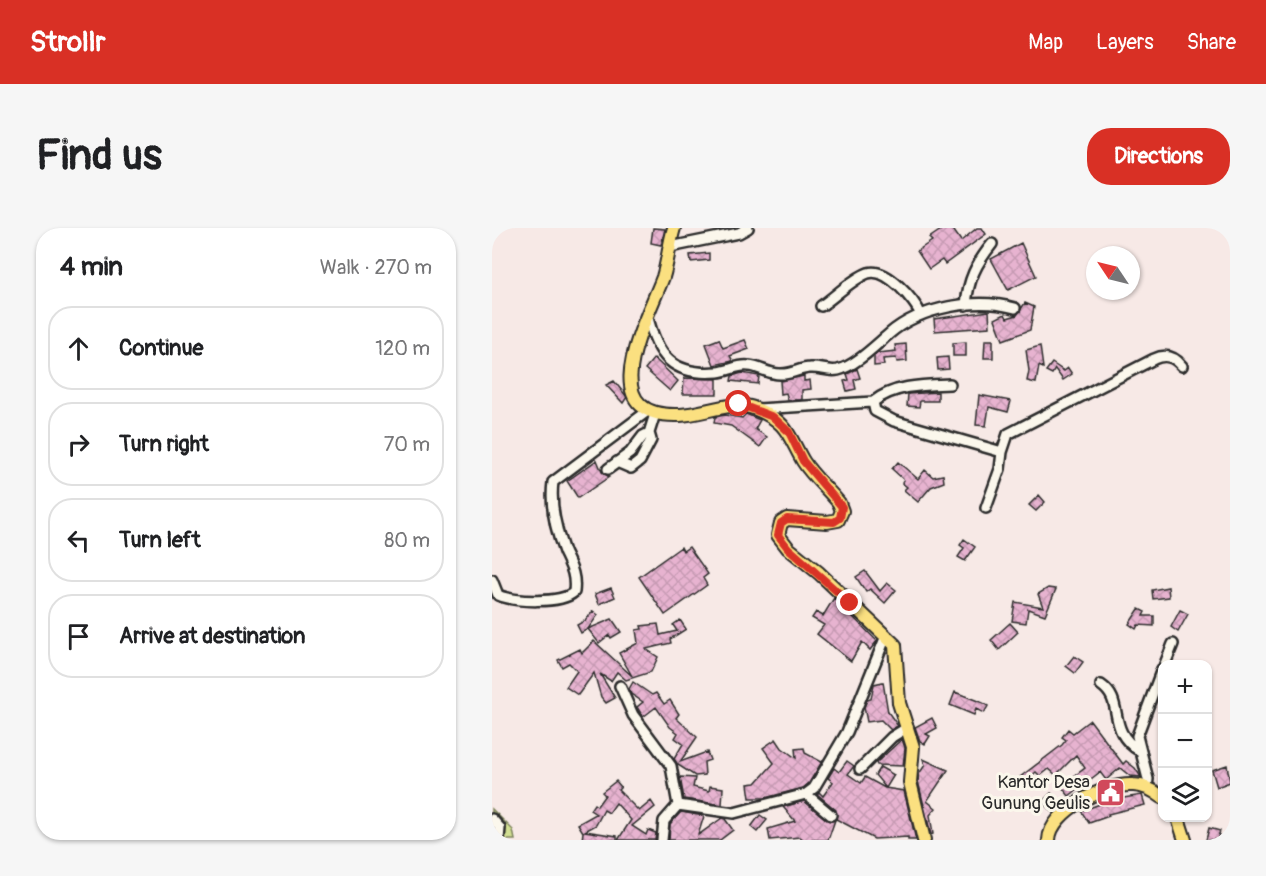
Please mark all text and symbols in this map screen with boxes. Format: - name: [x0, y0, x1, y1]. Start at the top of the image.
- text: Strollr: [30, 25, 105, 60]
- text: Map: [1028, 29, 1063, 56]
- text: Layers: [1096, 29, 1154, 56]
- text: Share: [1187, 29, 1236, 56]
- button: Directions: [1087, 128, 1230, 185]
- text: Find us: [36, 130, 162, 182]
- north arrow: [1086, 246, 1140, 300]
- text: 4 min: [60, 251, 123, 283]
- text: Walk · 270 m: [320, 255, 432, 280]
- icon: ahead: [62, 332, 95, 365]
- text: Continue: [119, 334, 203, 362]
- text: 120 m: [375, 336, 430, 361]
- route start: [725, 390, 751, 416]
- icon: right: [62, 428, 95, 461]
- text: Turn right: [119, 430, 209, 458]
- text: 70 m: [384, 432, 430, 457]
- icon: left: [62, 524, 95, 557]
- text: Turn left: [119, 526, 201, 554]
- text: 80 m: [384, 528, 430, 553]
- route end: [836, 589, 862, 615]
- icon: arrive: [62, 620, 95, 653]
- text: Arrive at destination: [119, 622, 305, 650]
- map controls: [1158, 660, 1212, 822]
- button: +: [1158, 660, 1212, 714]
- button: −: [1158, 714, 1212, 768]
- button: layers: [1158, 768, 1212, 822]
- place label: Kantor Desa Gunung Geulis: [981, 771, 1090, 815]
- public building icon: Kantor Desa Gunung Geulis: [1095, 776, 1127, 808]

